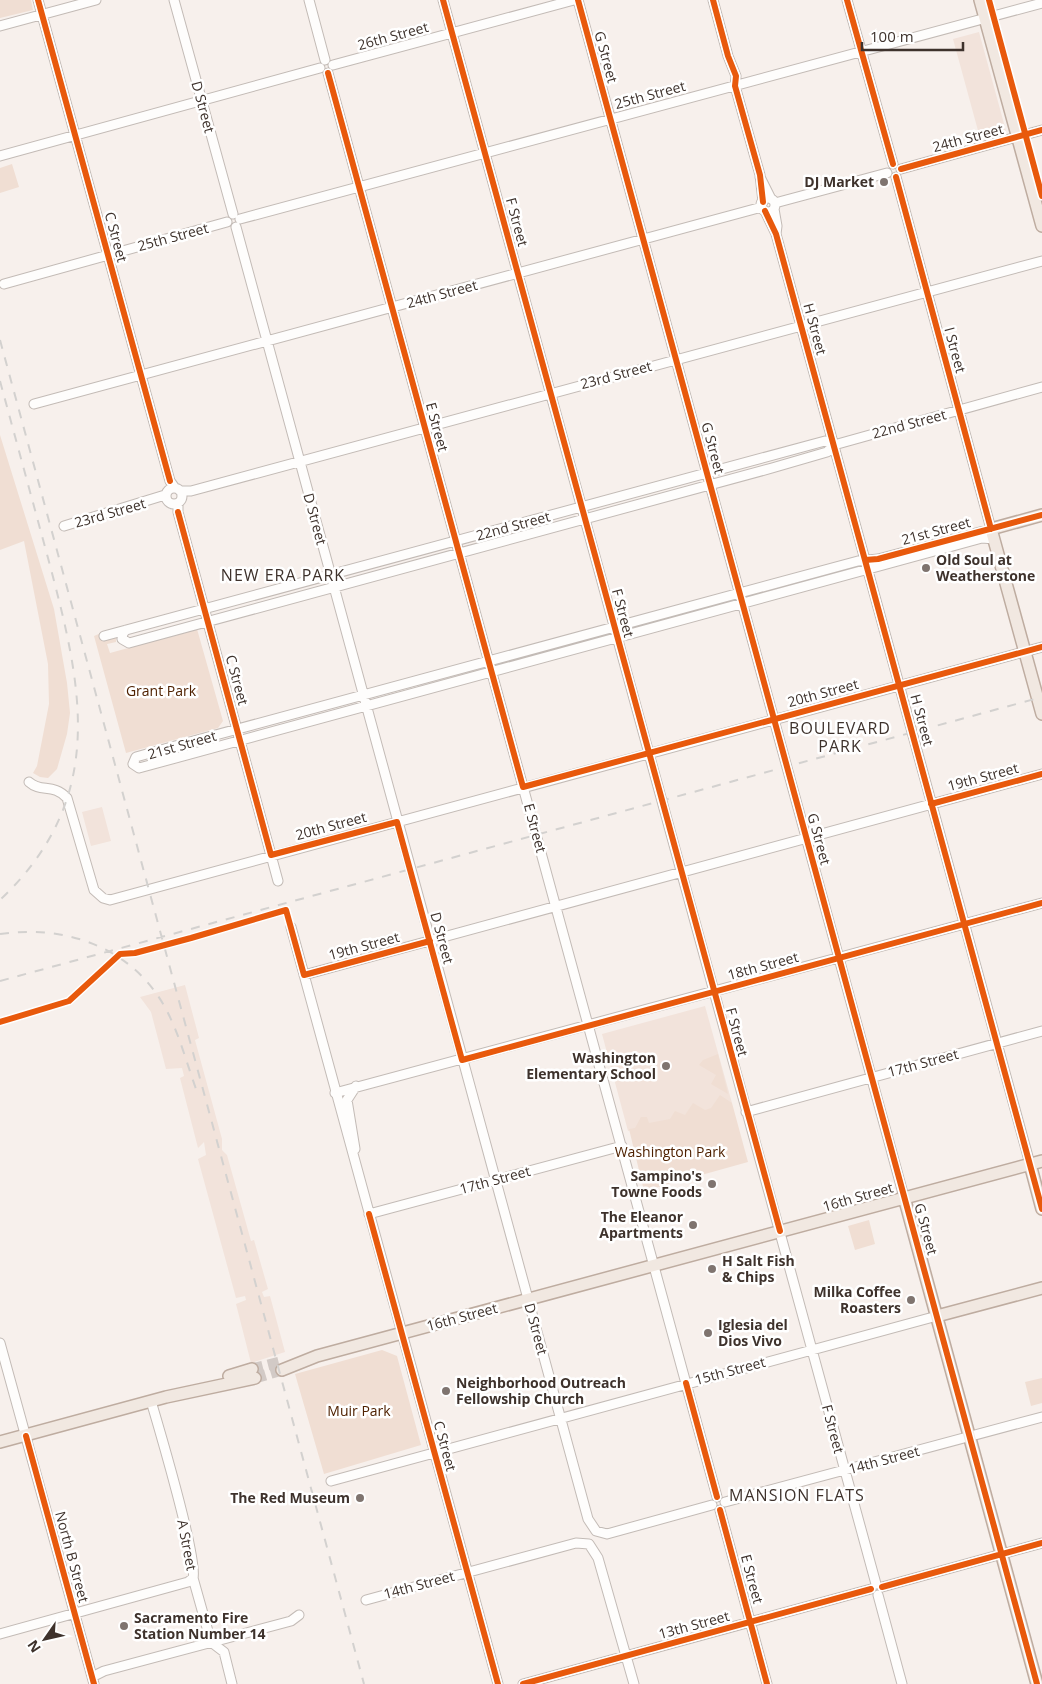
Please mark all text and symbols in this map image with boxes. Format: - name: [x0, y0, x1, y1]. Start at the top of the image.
- street label: 26th Street: [355, 17, 430, 54]
- scale bar: [862, 20, 963, 52]
- text: 100 m: [870, 26, 914, 46]
- street label: G Street: [590, 29, 623, 85]
- street label: 25th Street: [612, 76, 687, 113]
- street label: D Street: [187, 79, 220, 135]
- street label: 24th Street: [930, 119, 1005, 156]
- place label: DJ Market: [804, 172, 874, 191]
- marker: DJ Market: [878, 176, 890, 188]
- street label: F Street: [502, 195, 533, 248]
- street label: C Street: [101, 210, 132, 264]
- street label: 25th Street: [135, 218, 210, 255]
- street label: 24th Street: [404, 275, 479, 312]
- street label: H Street: [799, 301, 832, 357]
- street label: I Street: [940, 325, 971, 375]
- street label: 23rd Street: [578, 356, 654, 393]
- street label: E Street: [422, 400, 453, 454]
- street label: 22nd Street: [870, 405, 948, 443]
- street label: G Street: [697, 420, 730, 476]
- street label: D Street: [299, 491, 332, 547]
- street label: 23rd Street: [72, 493, 148, 532]
- street label: 22nd Street: [474, 507, 552, 545]
- street label: 21st Street: [899, 512, 972, 549]
- place label: Old Soul at Weatherstone: [936, 550, 1035, 585]
- marker: Old Soul at Weatherstone: [920, 562, 932, 574]
- district label: NEW ERA PARK: [221, 564, 345, 586]
- street label: F Street: [608, 586, 639, 639]
- street label: C Street: [222, 653, 253, 707]
- street label: 20th Street: [785, 674, 860, 711]
- park label: Grant Park: [126, 681, 197, 700]
- street label: H Street: [906, 692, 939, 748]
- district label: BOULEVARD PARK: [789, 717, 891, 757]
- street label: 21st Street: [145, 726, 218, 763]
- street label: 19th Street: [945, 758, 1020, 795]
- street label: E Street: [520, 801, 551, 855]
- street label: 20th Street: [293, 807, 368, 844]
- street label: G Street: [803, 811, 836, 867]
- street label: D Street: [426, 910, 459, 966]
- street label: 19th Street: [326, 927, 401, 964]
- street label: 18th Street: [725, 947, 800, 984]
- street label: F Street: [722, 1005, 753, 1058]
- street label: 17th Street: [885, 1044, 960, 1081]
- place label: Washington Elementary School: [526, 1048, 656, 1083]
- marker: Washington Elementary School: [660, 1060, 672, 1072]
- park label: Washington Park: [615, 1142, 726, 1161]
- street label: 17th Street: [457, 1161, 532, 1198]
- place label: Sampino's Towne Foods: [611, 1166, 702, 1201]
- street label: 16th Street: [820, 1177, 895, 1216]
- marker: Sampino's Towne Foods: [706, 1178, 718, 1190]
- street label: G Street: [910, 1201, 943, 1257]
- place label: The Eleanor Apartments: [599, 1207, 684, 1242]
- marker: The Eleanor Apartments: [687, 1219, 699, 1231]
- place label: H Salt Fish & Chips: [722, 1251, 795, 1286]
- marker: H Salt Fish & Chips: [706, 1263, 718, 1275]
- place label: Milka Coffee Roasters: [814, 1282, 901, 1317]
- marker: Milka Coffee Roasters: [905, 1294, 917, 1306]
- street label: 16th Street: [424, 1298, 499, 1335]
- street label: D Street: [520, 1301, 553, 1357]
- place label: Iglesia del Dios Vivo: [718, 1315, 788, 1350]
- marker: Iglesia del Dios Vivo: [702, 1327, 714, 1339]
- street label: 15th Street: [692, 1352, 767, 1389]
- place label: Neighborhood Outreach Fellowship Church: [456, 1373, 626, 1408]
- marker: Neighborhood Outreach Fellowship Church: [440, 1385, 452, 1397]
- park label: Muir Park: [327, 1401, 391, 1420]
- street label: F Street: [818, 1402, 849, 1455]
- street label: C Street: [430, 1419, 461, 1473]
- street label: 14th Street: [846, 1441, 921, 1478]
- district label: MANSION FLATS: [729, 1484, 865, 1506]
- place label: The Red Museum: [230, 1488, 350, 1507]
- marker: The Red Museum: [354, 1492, 366, 1504]
- street label: North B Street: [51, 1509, 94, 1605]
- street label: A Street: [173, 1518, 202, 1572]
- street label: E Street: [737, 1552, 768, 1606]
- street label: 14th Street: [381, 1566, 456, 1603]
- street label: 13th Street: [656, 1606, 731, 1643]
- place label: Sacramento Fire Station Number 14: [134, 1608, 266, 1643]
- north arrow: [20, 1614, 70, 1664]
- marker: Sacramento Fire Station Number 14: [118, 1620, 130, 1632]
- text: N: [23, 1637, 45, 1657]

